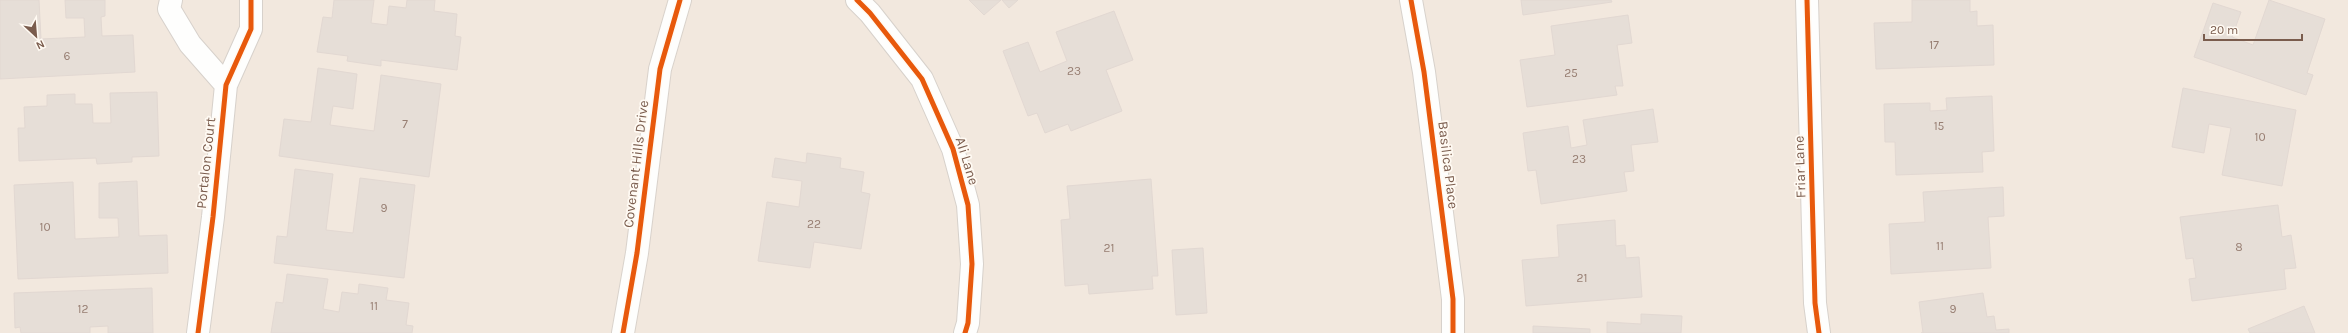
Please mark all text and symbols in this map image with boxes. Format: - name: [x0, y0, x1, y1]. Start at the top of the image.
- north arrow: [16, 16, 56, 56]
- scale bar: [2204, 16, 2302, 42]
- text: 20 m: [2210, 23, 2238, 37]
- text: N: [34, 37, 47, 52]
- house number: 17: [1929, 38, 1939, 52]
- house number: 6: [64, 49, 71, 63]
- house number: 23: [1067, 64, 1081, 78]
- house number: 25: [1564, 66, 1578, 80]
- street label: Covenant Hills Drive: [620, 99, 652, 229]
- street label: Portalon Court: [193, 116, 219, 210]
- house number: 7: [402, 117, 408, 131]
- house number: 15: [1934, 119, 1945, 133]
- street label: Basilica Place: [1434, 120, 1462, 210]
- house number: 10: [2254, 130, 2266, 144]
- street label: Ali Lane: [952, 135, 982, 187]
- street label: Friar Lane: [1790, 135, 1810, 199]
- house number: 23: [1572, 152, 1586, 166]
- house number: 9: [381, 201, 388, 215]
- house number: 22: [807, 217, 821, 231]
- house number: 10: [39, 220, 51, 234]
- house number: 11: [1936, 239, 1944, 253]
- house number: 8: [2235, 240, 2243, 254]
- house number: 21: [1104, 241, 1114, 255]
- house number: 21: [1577, 271, 1587, 285]
- house number: 11: [370, 299, 378, 313]
- house number: 12: [78, 302, 89, 316]
- house number: 9: [1950, 302, 1957, 316]

